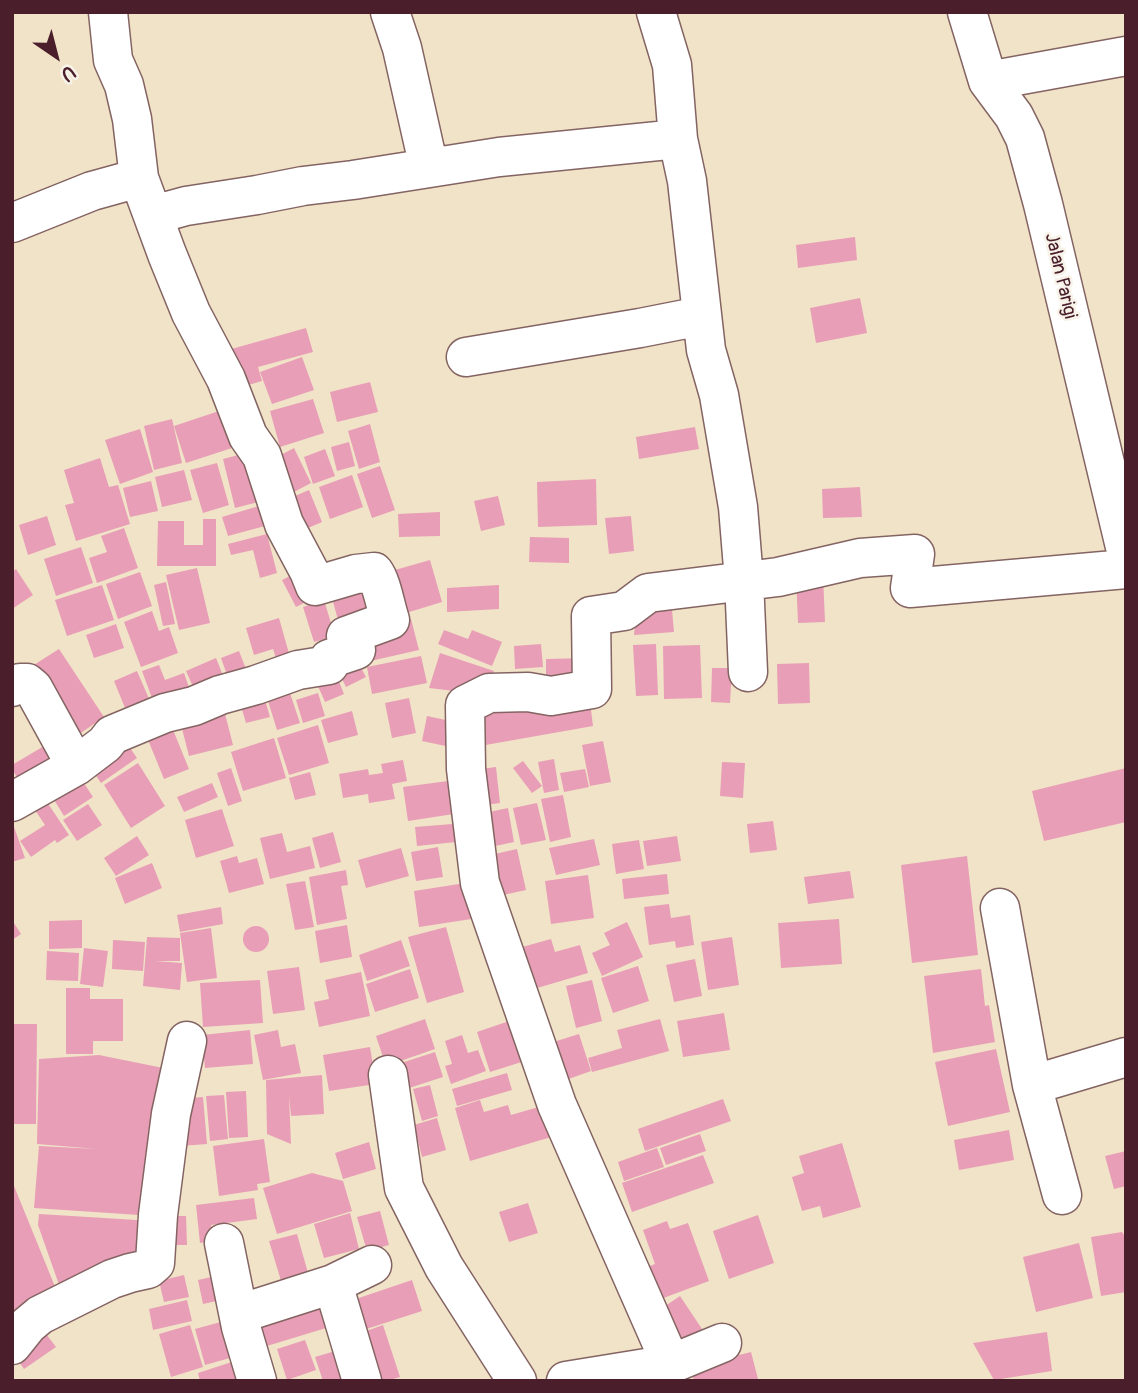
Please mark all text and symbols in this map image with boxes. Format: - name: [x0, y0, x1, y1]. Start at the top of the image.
- north arrow: [21, 21, 91, 91]
- text: U: [56, 60, 80, 87]
- street label: Jalan Parigi: [1039, 231, 1081, 321]

